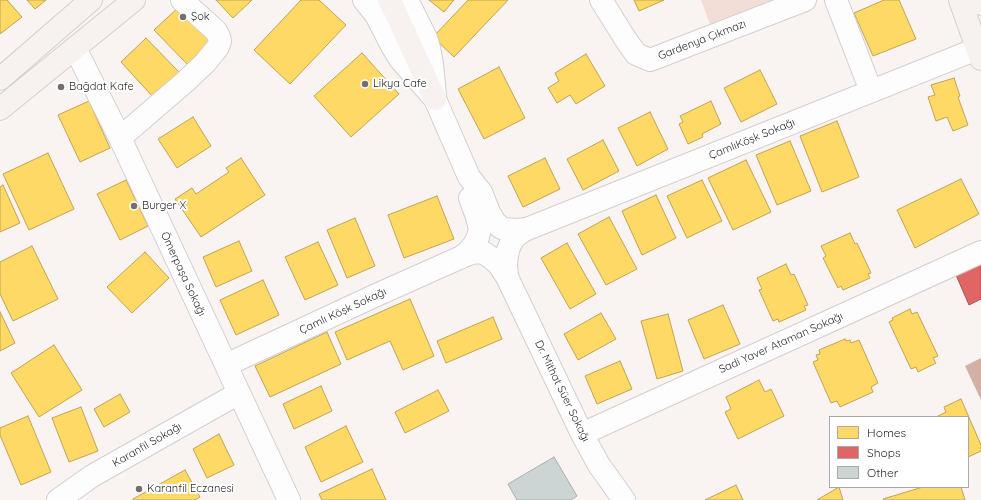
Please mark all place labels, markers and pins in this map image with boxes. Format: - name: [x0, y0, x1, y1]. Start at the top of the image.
- place label: Şok: [191, 10, 210, 24]
- marker: Şok: [178, 12, 188, 22]
- place label: Likya Cafe: [373, 77, 427, 91]
- marker: Likya Cafe: [360, 79, 370, 89]
- place label: Bağdat Kafe: [69, 80, 134, 94]
- marker: Bağdat Kafe: [56, 82, 66, 92]
- place label: Burger X: [142, 199, 186, 213]
- marker: Burger X: [129, 201, 139, 211]
- place label: Karanfil Eczanesi: [147, 482, 234, 496]
- marker: Karanfil Eczanesi: [134, 484, 144, 494]

